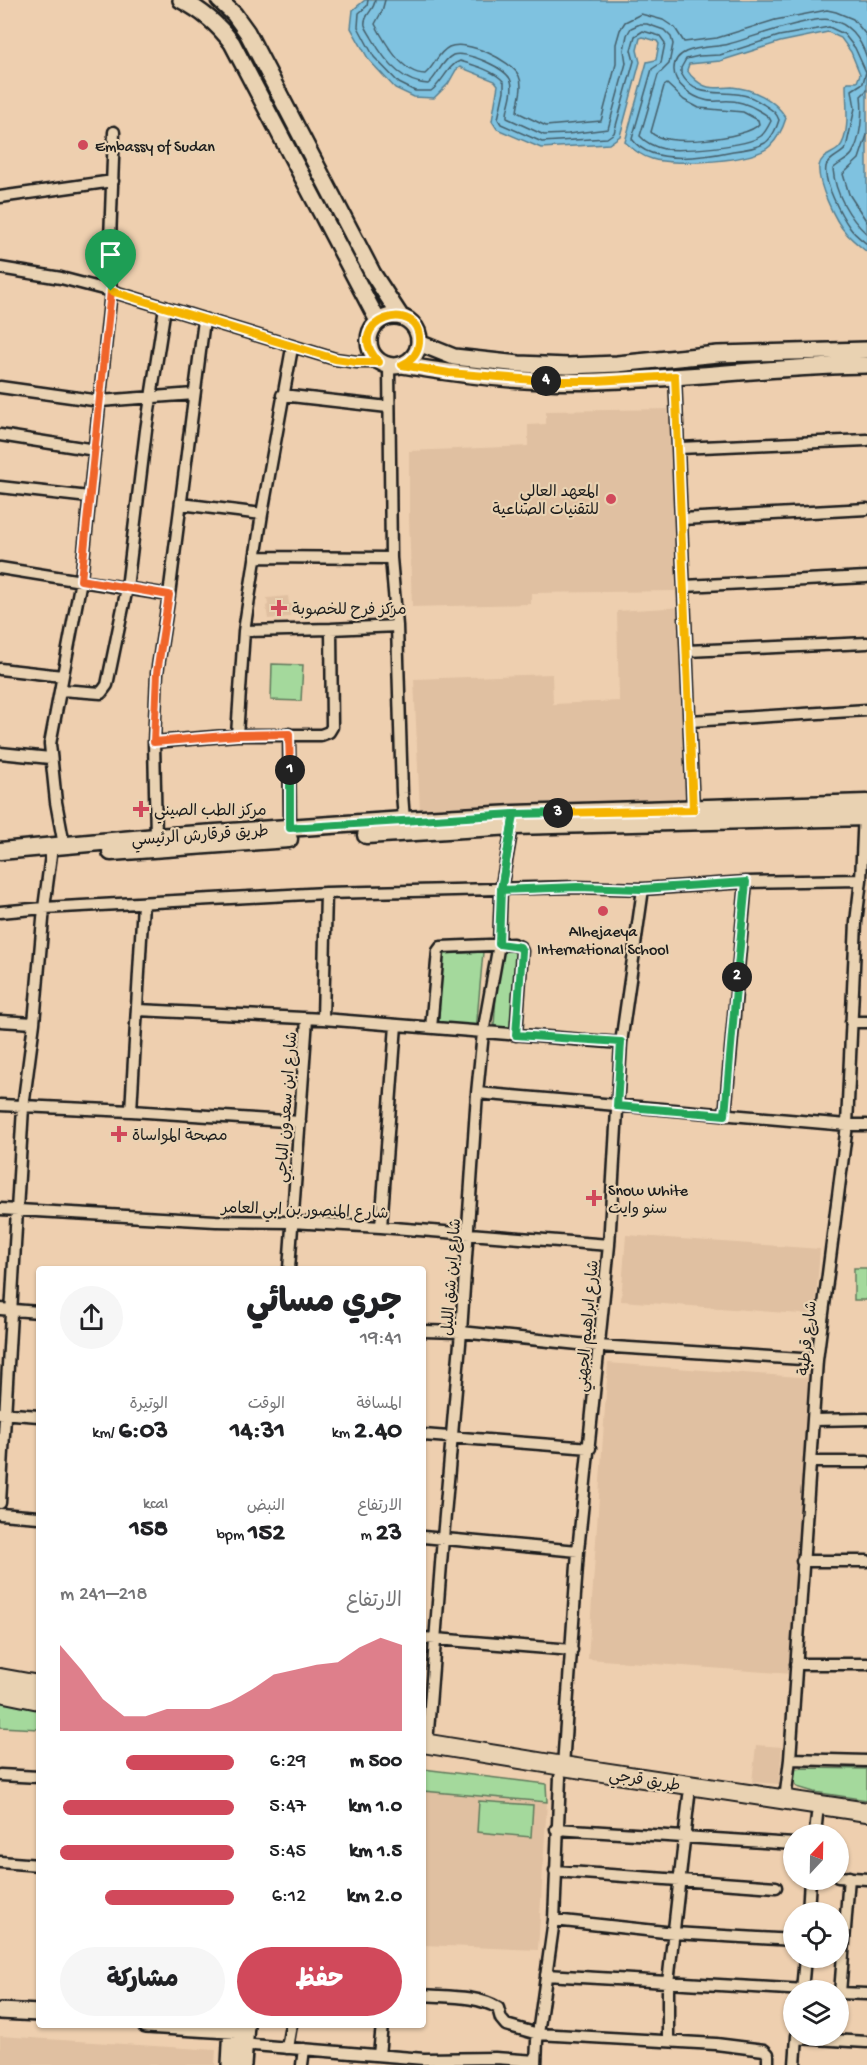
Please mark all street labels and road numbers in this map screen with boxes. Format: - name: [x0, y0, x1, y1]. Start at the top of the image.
- street label: طريق قرقارش الرئيسي: [131, 823, 270, 854]
- street label: شارع ابن سعدون الباجي: [274, 1031, 305, 1184]
- street label: شارع المنصور بن ابي العامر: [219, 1200, 389, 1227]
- street label: شارع ابن شق الليل: [439, 1218, 467, 1337]
- street label: شارع ابراهيم الجهني: [574, 1259, 607, 1393]
- street label: شارع قرطبة: [795, 1300, 823, 1377]
- street label: طريق قرجي: [607, 1767, 681, 1799]

